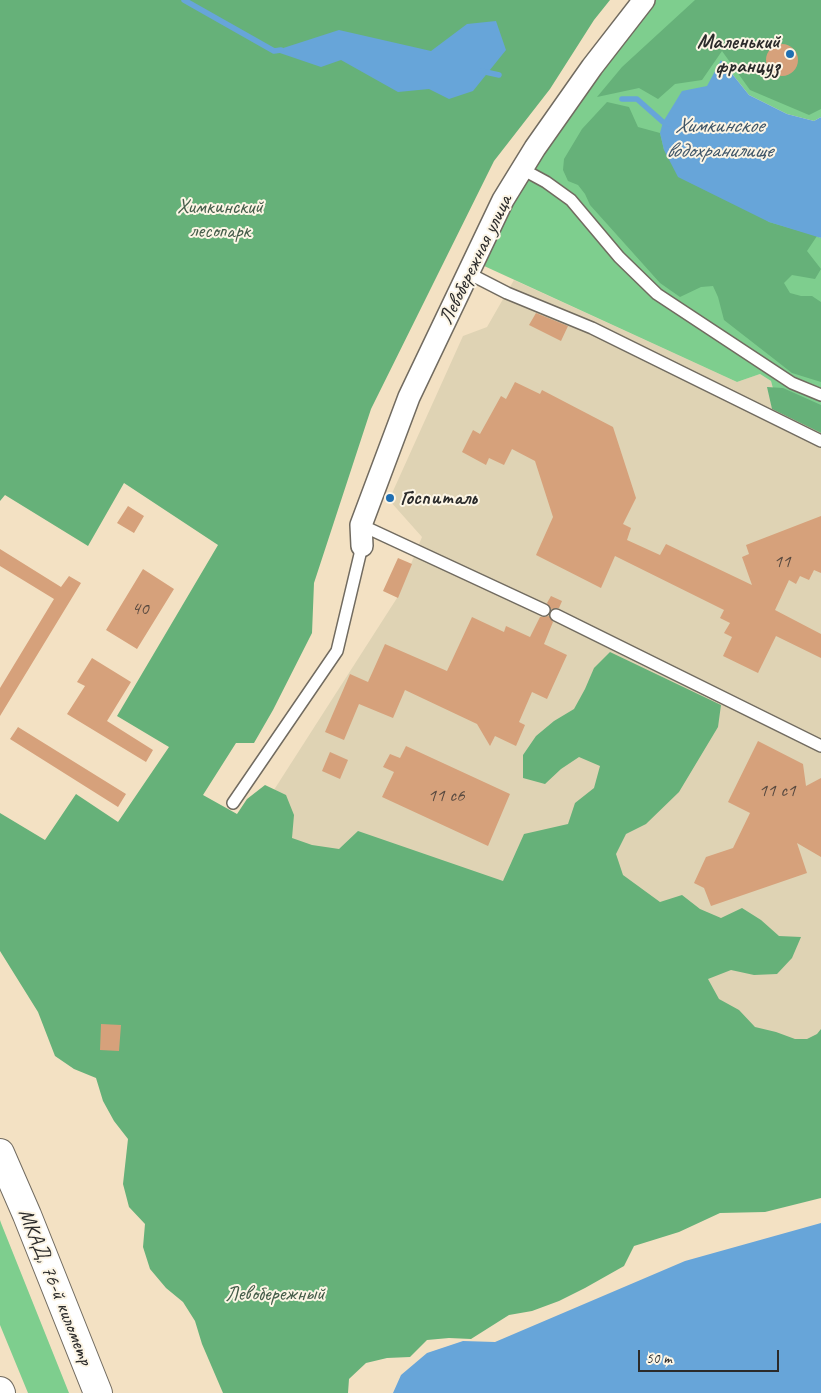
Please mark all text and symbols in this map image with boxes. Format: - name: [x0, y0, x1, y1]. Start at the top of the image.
- place label: Маленький француз: [697, 29, 780, 79]
- marker: Маленький француз: [784, 48, 796, 60]
- water label: Химкинское водохранилище: [666, 113, 772, 164]
- street label: Левобережная улица: [434, 191, 518, 329]
- park label: Химкинский лесопарк: [177, 194, 263, 244]
- place label: Госпиталь: [400, 485, 477, 511]
- marker: Госпиталь: [384, 492, 396, 504]
- house number: 11: [773, 551, 791, 573]
- house number: 40: [131, 598, 149, 620]
- house number: 11 с1: [759, 780, 795, 802]
- house number: 11 с6: [428, 785, 464, 807]
- street label: МКАД, 76-й километр: [12, 1205, 98, 1369]
- park label: Левобережный: [225, 1281, 325, 1307]
- scale bar: [641, 1340, 782, 1372]
- text: 50 m: [646, 1349, 672, 1368]

